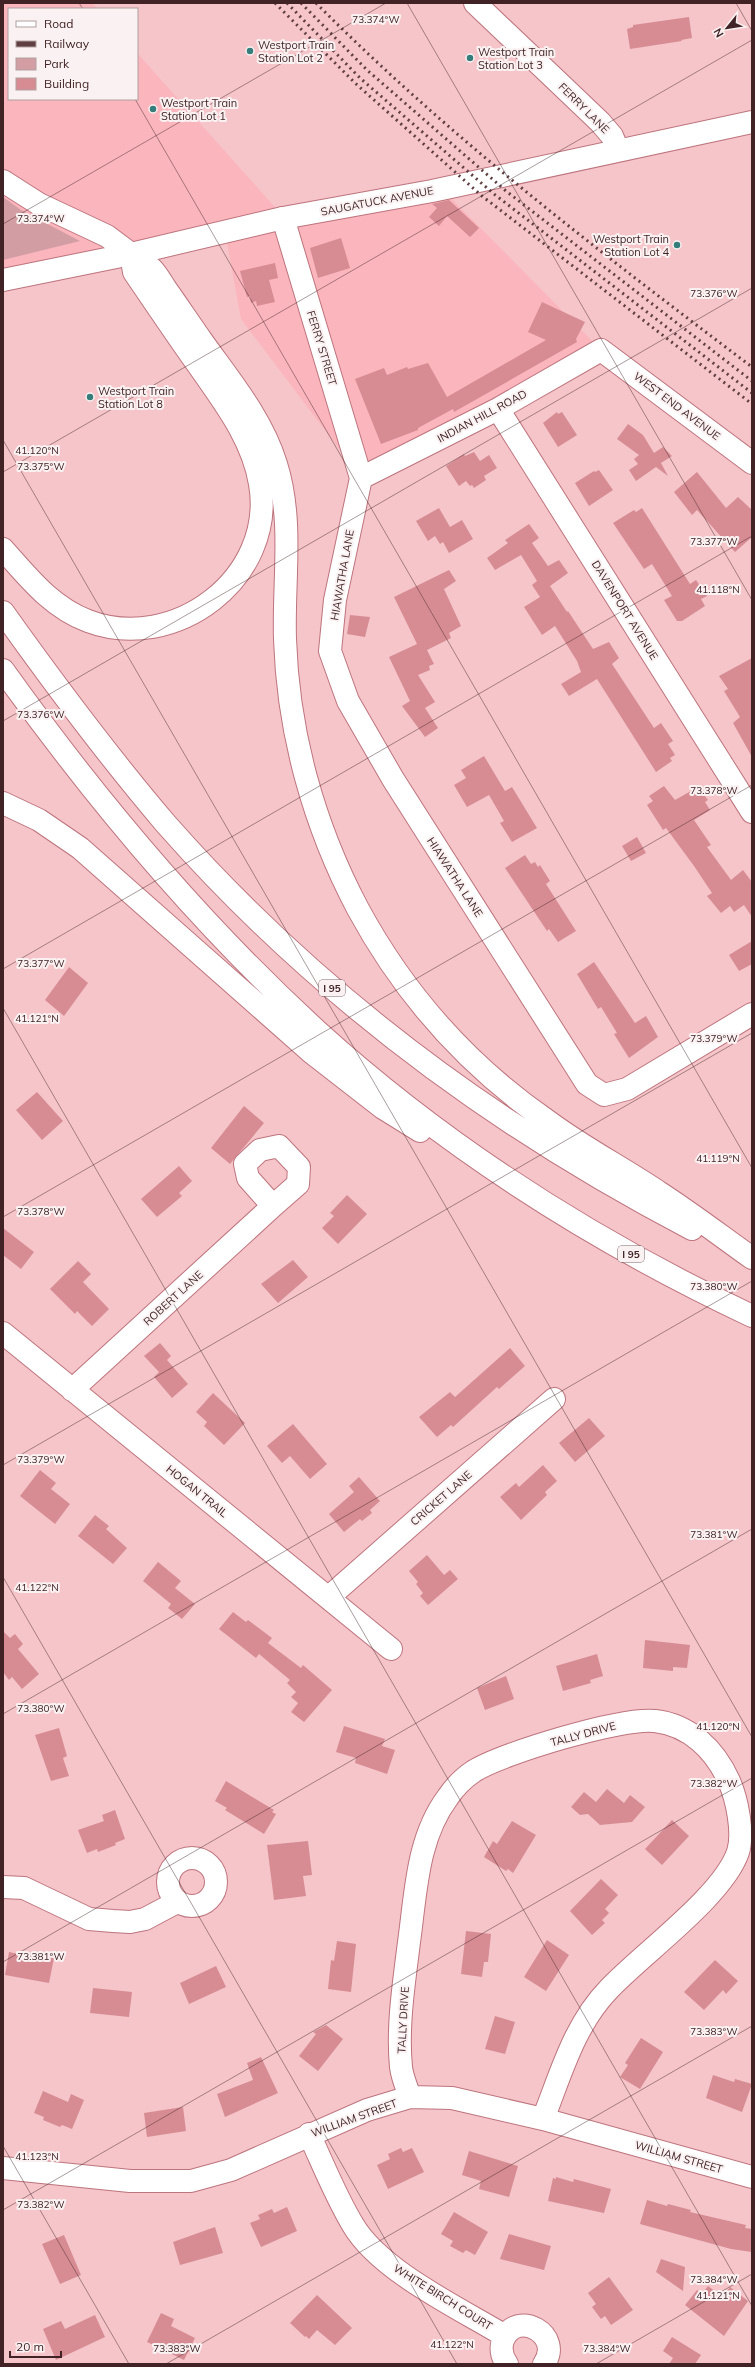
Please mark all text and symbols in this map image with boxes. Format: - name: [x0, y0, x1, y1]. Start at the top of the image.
- legend: [8, 8, 138, 100]
- north arrow: [707, 8, 747, 48]
- text: 73.374°W: [352, 13, 400, 26]
- text: Road: [44, 16, 73, 31]
- text: N: [710, 26, 726, 40]
- text: Railway: [44, 36, 90, 51]
- place label: Westport Train Station Lot 2: [258, 38, 334, 65]
- place label: Westport Train Station Lot 3: [478, 45, 554, 72]
- marker: Westport Train Station Lot 2: [245, 46, 255, 56]
- marker: Westport Train Station Lot 3: [465, 53, 475, 63]
- text: Park: [44, 56, 70, 71]
- text: Building: [44, 76, 89, 91]
- street label: FERRY LANE: [556, 80, 612, 136]
- place label: Westport Train Station Lot 1: [161, 96, 237, 123]
- marker: Westport Train Station Lot 1: [148, 104, 158, 114]
- street label: SAUGATUCK AVENUE: [319, 183, 435, 219]
- text: 73.374°W: [17, 212, 65, 225]
- place label: Westport Train Station Lot 4: [593, 232, 669, 259]
- marker: Westport Train Station Lot 4: [672, 240, 682, 250]
- text: 73.376°W: [690, 287, 738, 300]
- street label: FERRY STREET: [304, 309, 340, 388]
- street label: WEST END AVENUE: [631, 369, 723, 443]
- place label: Westport Train Station Lot 8: [98, 384, 174, 411]
- street label: INDIAN HILL ROAD: [435, 386, 529, 446]
- marker: Westport Train Station Lot 8: [85, 392, 95, 402]
- text: 41.120°N: [15, 444, 59, 457]
- text: 73.375°W: [17, 460, 65, 473]
- street label: HIAWATHA LANE: [327, 528, 357, 622]
- text: 73.377°W: [690, 535, 738, 548]
- street label: DAVENPORT AVENUE: [589, 558, 661, 662]
- text: 41.118°N: [696, 583, 740, 596]
- text: 73.376°W: [17, 708, 65, 721]
- text: 73.378°W: [690, 784, 738, 797]
- street label: HIAWATHA LANE: [424, 835, 486, 919]
- text: 73.377°W: [17, 957, 65, 970]
- road number: I 95: [319, 980, 345, 996]
- text: 41.121°N: [15, 1012, 59, 1025]
- text: 73.379°W: [690, 1032, 738, 1045]
- text: 41.119°N: [696, 1152, 740, 1165]
- text: 73.378°W: [17, 1205, 65, 1218]
- road number: I 95: [618, 1246, 644, 1262]
- street label: ROBERT LANE: [140, 1268, 206, 1328]
- text: 73.380°W: [690, 1280, 738, 1293]
- text: 73.379°W: [17, 1453, 65, 1466]
- street label: HOGAN TRAIL: [163, 1462, 231, 1520]
- street label: CRICKET LANE: [407, 1467, 475, 1529]
- text: 73.381°W: [690, 1528, 738, 1541]
- text: 41.122°N: [15, 1581, 59, 1594]
- text: 73.380°W: [17, 1702, 65, 1715]
- street label: TALLY DRIVE: [549, 1719, 617, 1749]
- text: 41.120°N: [696, 1720, 740, 1733]
- text: 73.382°W: [690, 1777, 738, 1790]
- text: 73.381°W: [17, 1950, 65, 1963]
- street label: TALLY DRIVE: [394, 1986, 412, 2054]
- text: 73.383°W: [690, 2025, 738, 2038]
- street label: WILLIAM STREET: [309, 2096, 399, 2140]
- street label: WILLIAM STREET: [633, 2138, 725, 2176]
- text: 41.123°N: [15, 2150, 59, 2163]
- text: 73.382°W: [17, 2198, 65, 2211]
- street label: WHITE BIRCH COURT: [391, 2261, 495, 2333]
- text: 73.384°W: [690, 2273, 738, 2286]
- text: 41.121°N: [696, 2289, 740, 2302]
- scale bar: [10, 2333, 61, 2359]
- text: 41.122°N: [430, 2338, 474, 2351]
- text: 20 m: [16, 2339, 44, 2354]
- text: 73.383°W: [153, 2342, 201, 2355]
- text: 73.384°W: [583, 2342, 631, 2355]

